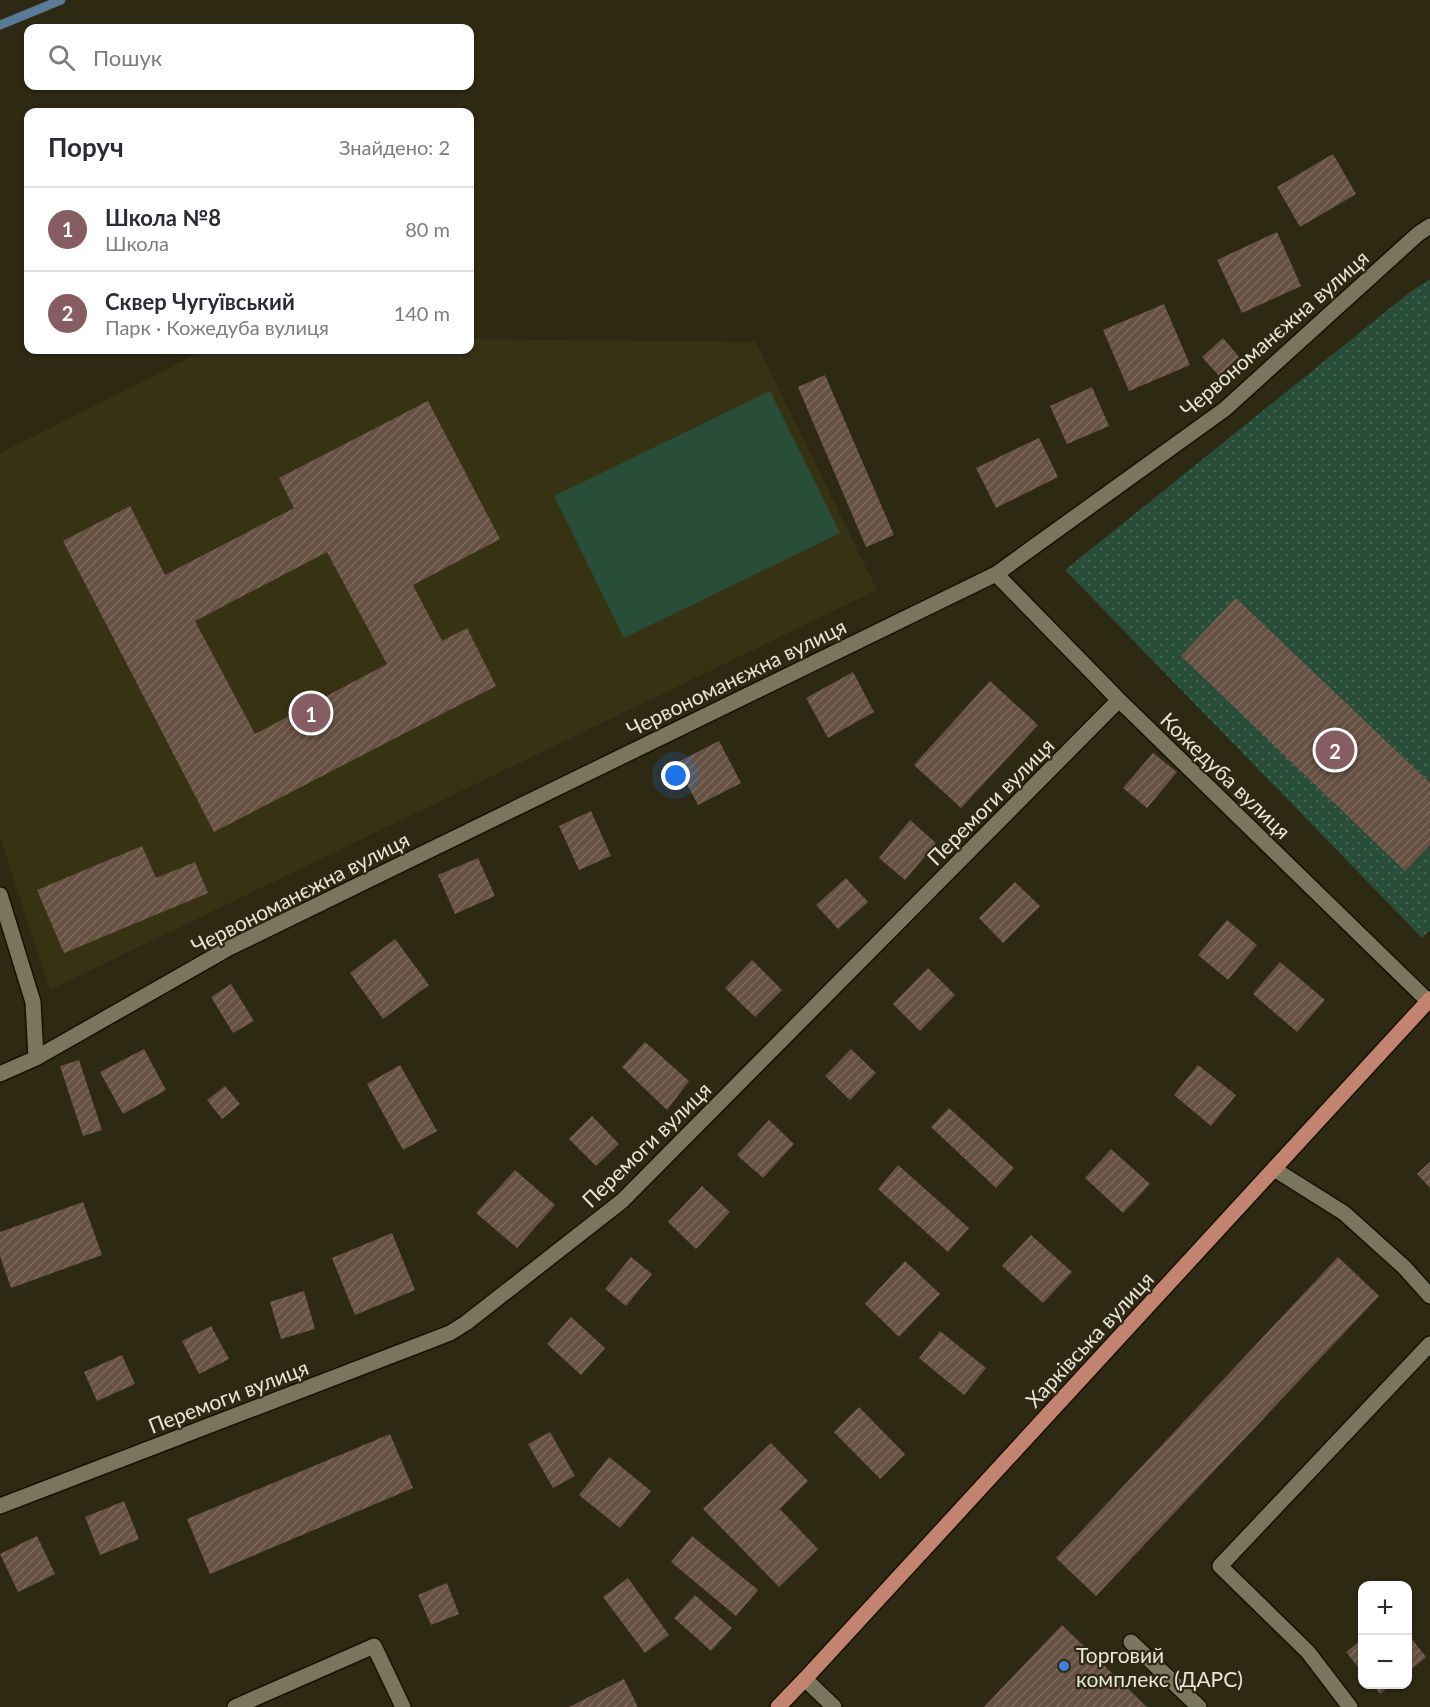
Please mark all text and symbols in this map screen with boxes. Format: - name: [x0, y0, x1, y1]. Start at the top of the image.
- search box: [24, 24, 474, 90]
- icon: search: [45, 41, 78, 74]
- text: Пошук: [93, 44, 162, 71]
- text: Поруч: [48, 131, 124, 163]
- text: Знайдено: 2: [339, 135, 450, 159]
- text: Школа №8: [105, 204, 221, 231]
- text: 1: [62, 217, 73, 241]
- text: 80 m: [405, 217, 450, 241]
- text: Школа: [105, 231, 169, 255]
- street label: Червономанєжна вулиця: [1175, 244, 1373, 422]
- text: Сквер Чугуївський: [105, 288, 295, 315]
- text: 2: [62, 301, 73, 325]
- text: 140 m: [394, 301, 450, 325]
- text: Парк · Кожедуба вулиця: [105, 315, 329, 339]
- street label: Червономанєжна вулиця: [622, 613, 850, 741]
- pin: 1: [292, 690, 330, 736]
- street label: Кожедуба вулиця: [1156, 707, 1296, 843]
- pin: 2: [1316, 728, 1354, 772]
- street label: Перемоги вулиця: [921, 732, 1059, 870]
- your location: [661, 761, 690, 790]
- street label: Червономанєжна вулиця: [187, 826, 413, 958]
- street label: Перемоги вулиця: [576, 1076, 716, 1212]
- street label: Харківська вулиця: [1020, 1266, 1158, 1412]
- street label: Перемоги вулиця: [144, 1354, 312, 1438]
- map controls: [1358, 1581, 1412, 1689]
- button: +: [1358, 1581, 1412, 1635]
- button: −: [1358, 1635, 1412, 1689]
- place label: Торговий комплекс (ДАРС): [1076, 1642, 1243, 1691]
- marker: Торговий комплекс (ДАРС): [1057, 1659, 1071, 1673]

